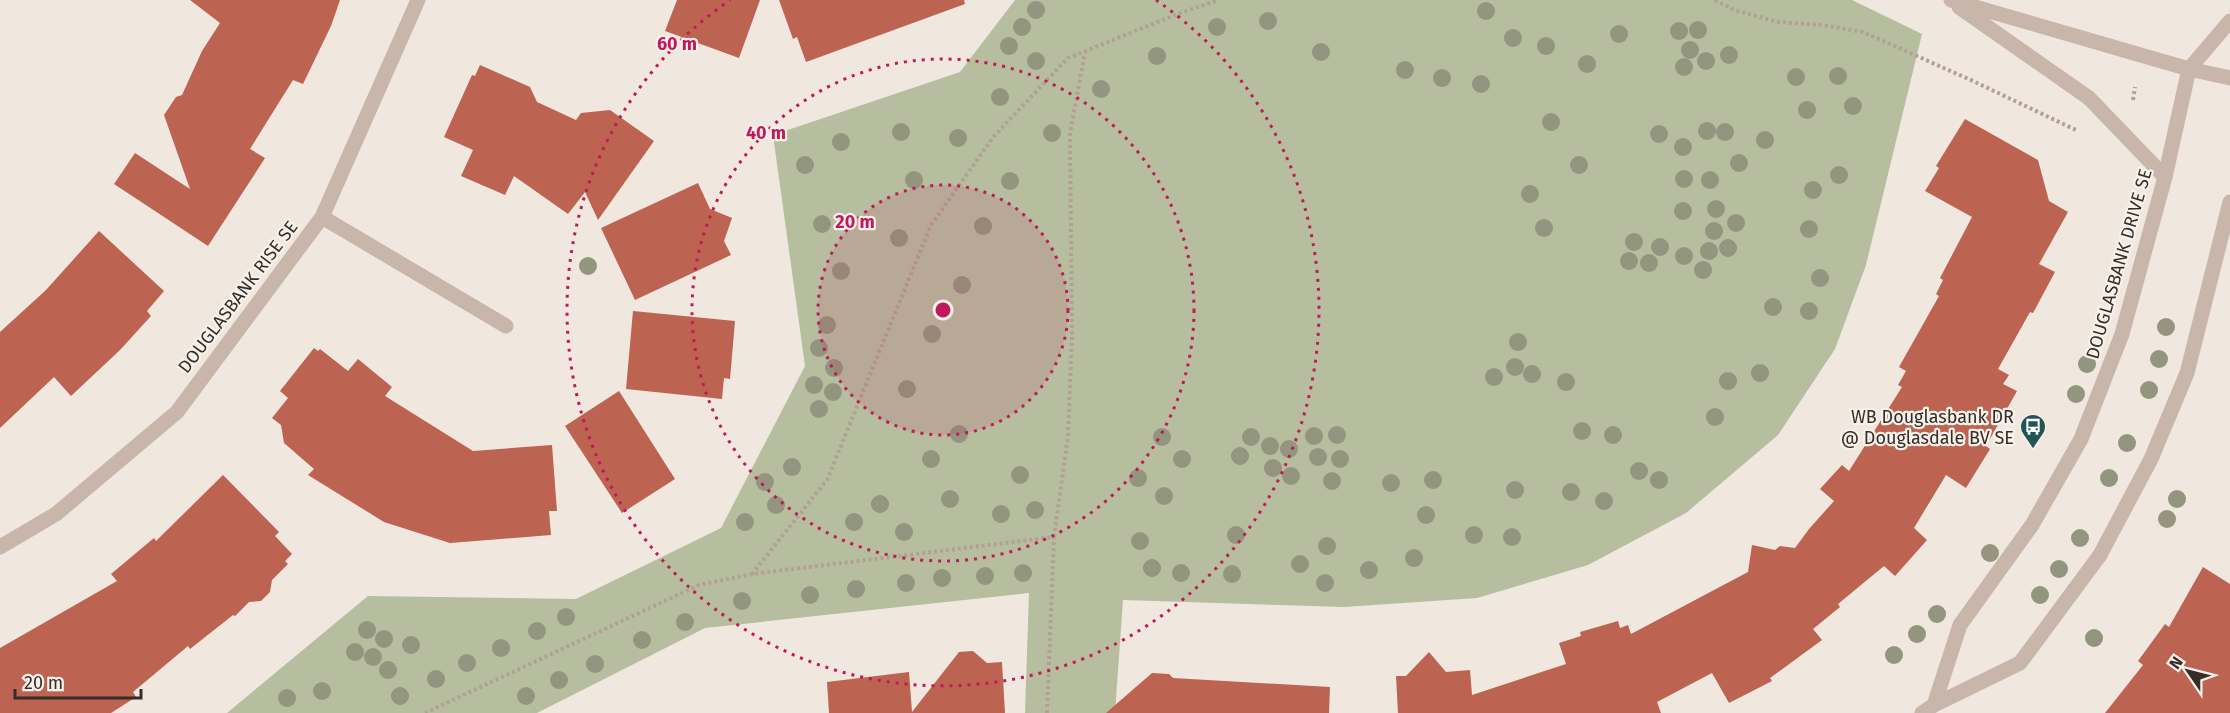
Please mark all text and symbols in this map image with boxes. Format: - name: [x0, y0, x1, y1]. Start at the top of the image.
- text: 60 m: [657, 33, 697, 55]
- text: 40 m: [746, 122, 786, 144]
- street label: DOUGLASBANK DRIVE SE: [2081, 166, 2157, 362]
- text: 20 m: [835, 211, 875, 233]
- street label: DOUGLASBANK RISE SE: [174, 216, 302, 378]
- centre of rings: [933, 300, 953, 320]
- place label: WB Douglasbank DR @ Douglasdale BV SE: [1841, 406, 2014, 449]
- bus stop icon: WB Douglasbank DR @ Douglasdale BV SE: [2018, 412, 2048, 450]
- north arrow: [2158, 641, 2218, 701]
- text: N: [2165, 653, 2187, 672]
- scale bar: [15, 662, 141, 700]
- text: 20 m: [24, 672, 63, 694]

